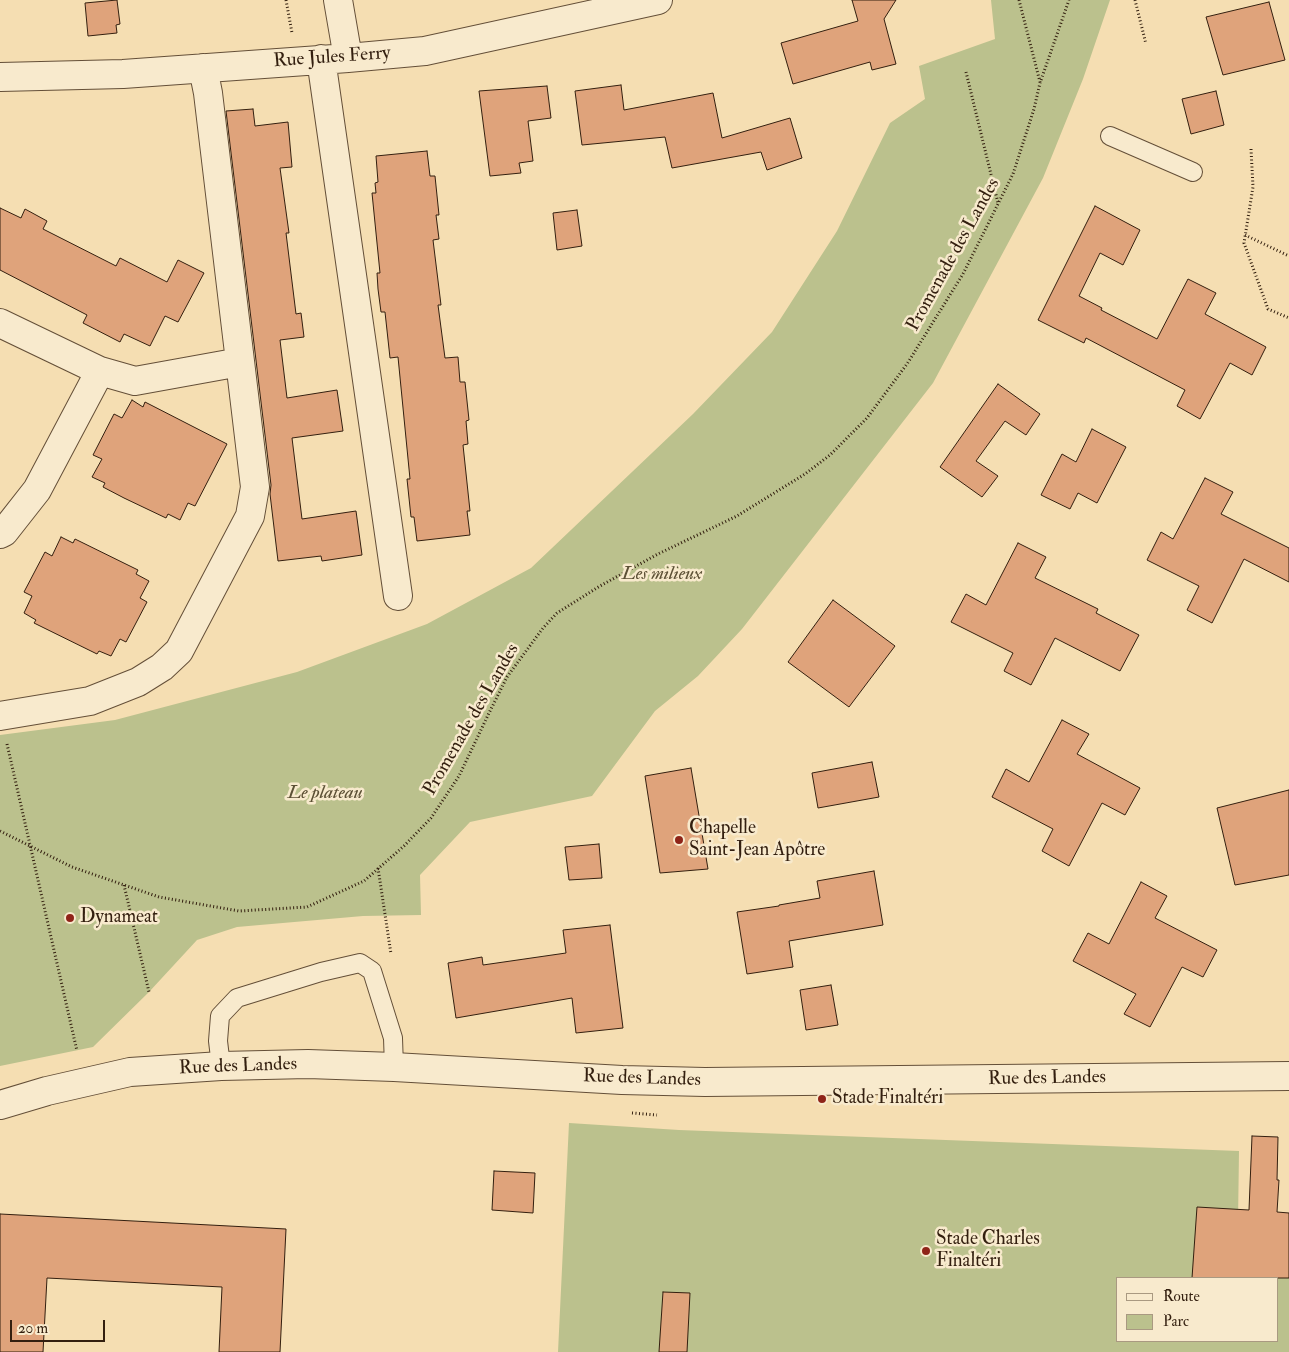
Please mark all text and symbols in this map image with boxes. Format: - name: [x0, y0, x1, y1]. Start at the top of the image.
- street label: Rue Jules Ferry: [273, 43, 391, 73]
- street label: Promenade des Landes: [902, 174, 1006, 336]
- park label: Les milieux: [622, 564, 702, 586]
- street label: Promenade des Landes: [419, 640, 525, 800]
- park label: Le plateau: [287, 783, 363, 805]
- place label: Chapelle Saint-Jean Apôtre: [689, 818, 825, 862]
- marker: Chapelle Saint-Jean Apôtre: [673, 834, 685, 846]
- place label: Dynameat: [80, 907, 158, 929]
- marker: Dynameat: [64, 912, 76, 924]
- street label: Rue des Landes: [179, 1054, 297, 1080]
- street label: Rue des Landes: [583, 1066, 701, 1092]
- street label: Rue des Landes: [988, 1067, 1106, 1091]
- place label: Stade Finaltéri: [832, 1088, 943, 1110]
- marker: Stade Finaltéri: [816, 1093, 828, 1105]
- place label: Stade Charles Finaltéri: [936, 1229, 1040, 1273]
- marker: Stade Charles Finaltéri: [920, 1245, 932, 1257]
- legend: [1116, 1277, 1279, 1342]
- text: Route: [1163, 1287, 1200, 1306]
- scale bar: [12, 1310, 108, 1342]
- text: Parc: [1163, 1312, 1189, 1331]
- text: 20 m: [18, 1319, 48, 1338]

